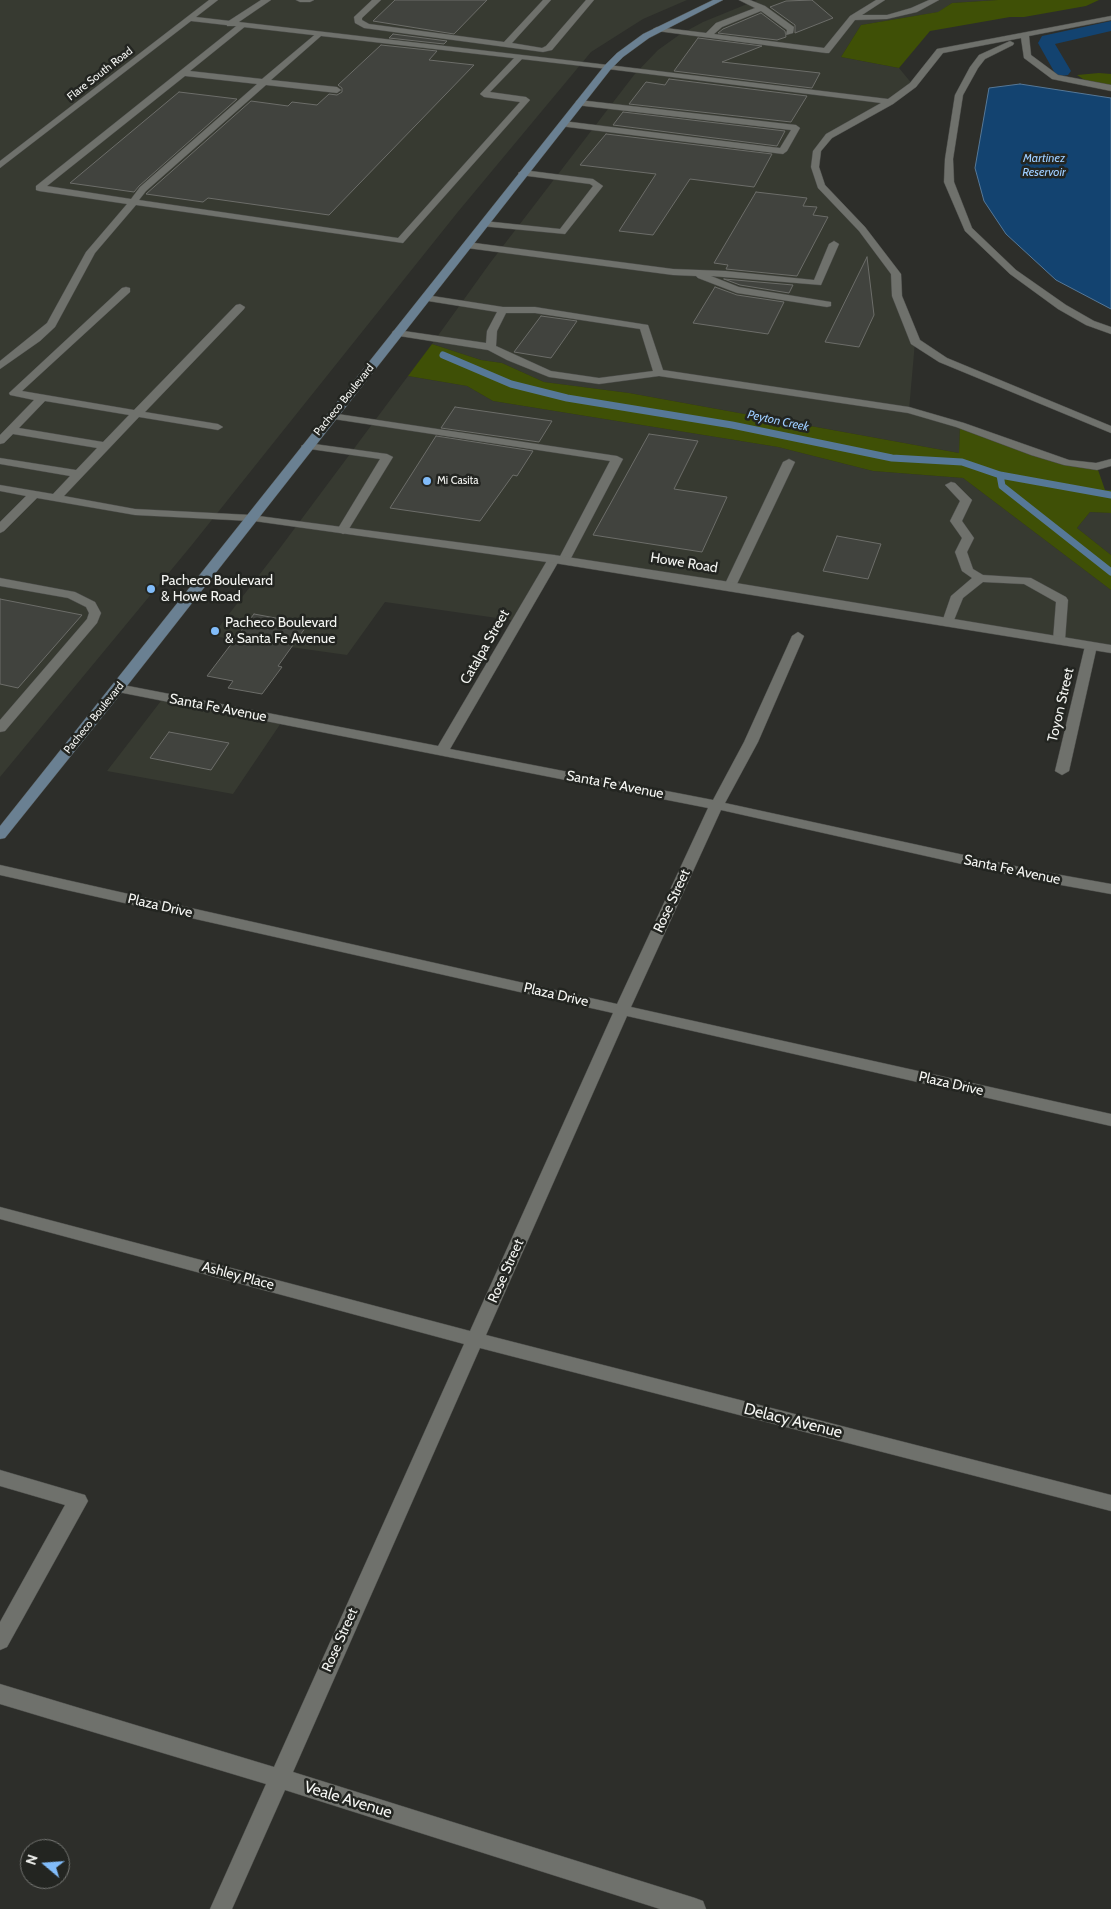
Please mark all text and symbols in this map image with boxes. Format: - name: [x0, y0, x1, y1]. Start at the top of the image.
- street label: Flare South Road: [65, 44, 135, 104]
- water label: Martinez Reservoir: [1022, 151, 1066, 179]
- street label: Pacheco Boulevard: [311, 362, 377, 438]
- water label: Peyton Creek: [746, 407, 810, 435]
- place label: Mi Casita: [437, 474, 479, 488]
- marker: Mi Casita: [421, 475, 433, 487]
- street label: Howe Road: [649, 549, 719, 577]
- place label: Pacheco Boulevard & Howe Road: [161, 573, 273, 606]
- marker: Pacheco Boulevard & Howe Road: [145, 583, 157, 595]
- street label: Catalpa Street: [457, 607, 513, 687]
- place label: Pacheco Boulevard & Santa Fe Avenue: [225, 615, 337, 648]
- marker: Pacheco Boulevard & Santa Fe Avenue: [209, 625, 221, 637]
- street label: Toyon Street: [1044, 666, 1078, 744]
- street label: Pacheco Boulevard: [61, 680, 127, 756]
- street label: Santa Fe Avenue: [168, 690, 268, 726]
- street label: Santa Fe Avenue: [565, 767, 665, 803]
- street label: Santa Fe Avenue: [962, 852, 1062, 888]
- street label: Rose Street: [650, 867, 694, 935]
- street label: Plaza Drive: [126, 890, 194, 922]
- street label: Plaza Drive: [522, 979, 590, 1011]
- street label: Plaza Drive: [917, 1068, 985, 1100]
- street label: Rose Street: [485, 1237, 527, 1305]
- street label: Ashley Place: [200, 1258, 276, 1294]
- street label: Delacy Avenue: [742, 1399, 844, 1443]
- street label: Rose Street: [319, 1606, 361, 1674]
- street label: Veale Avenue: [302, 1778, 394, 1822]
- north arrow: [20, 1839, 70, 1889]
- text: N: [22, 1852, 42, 1867]

